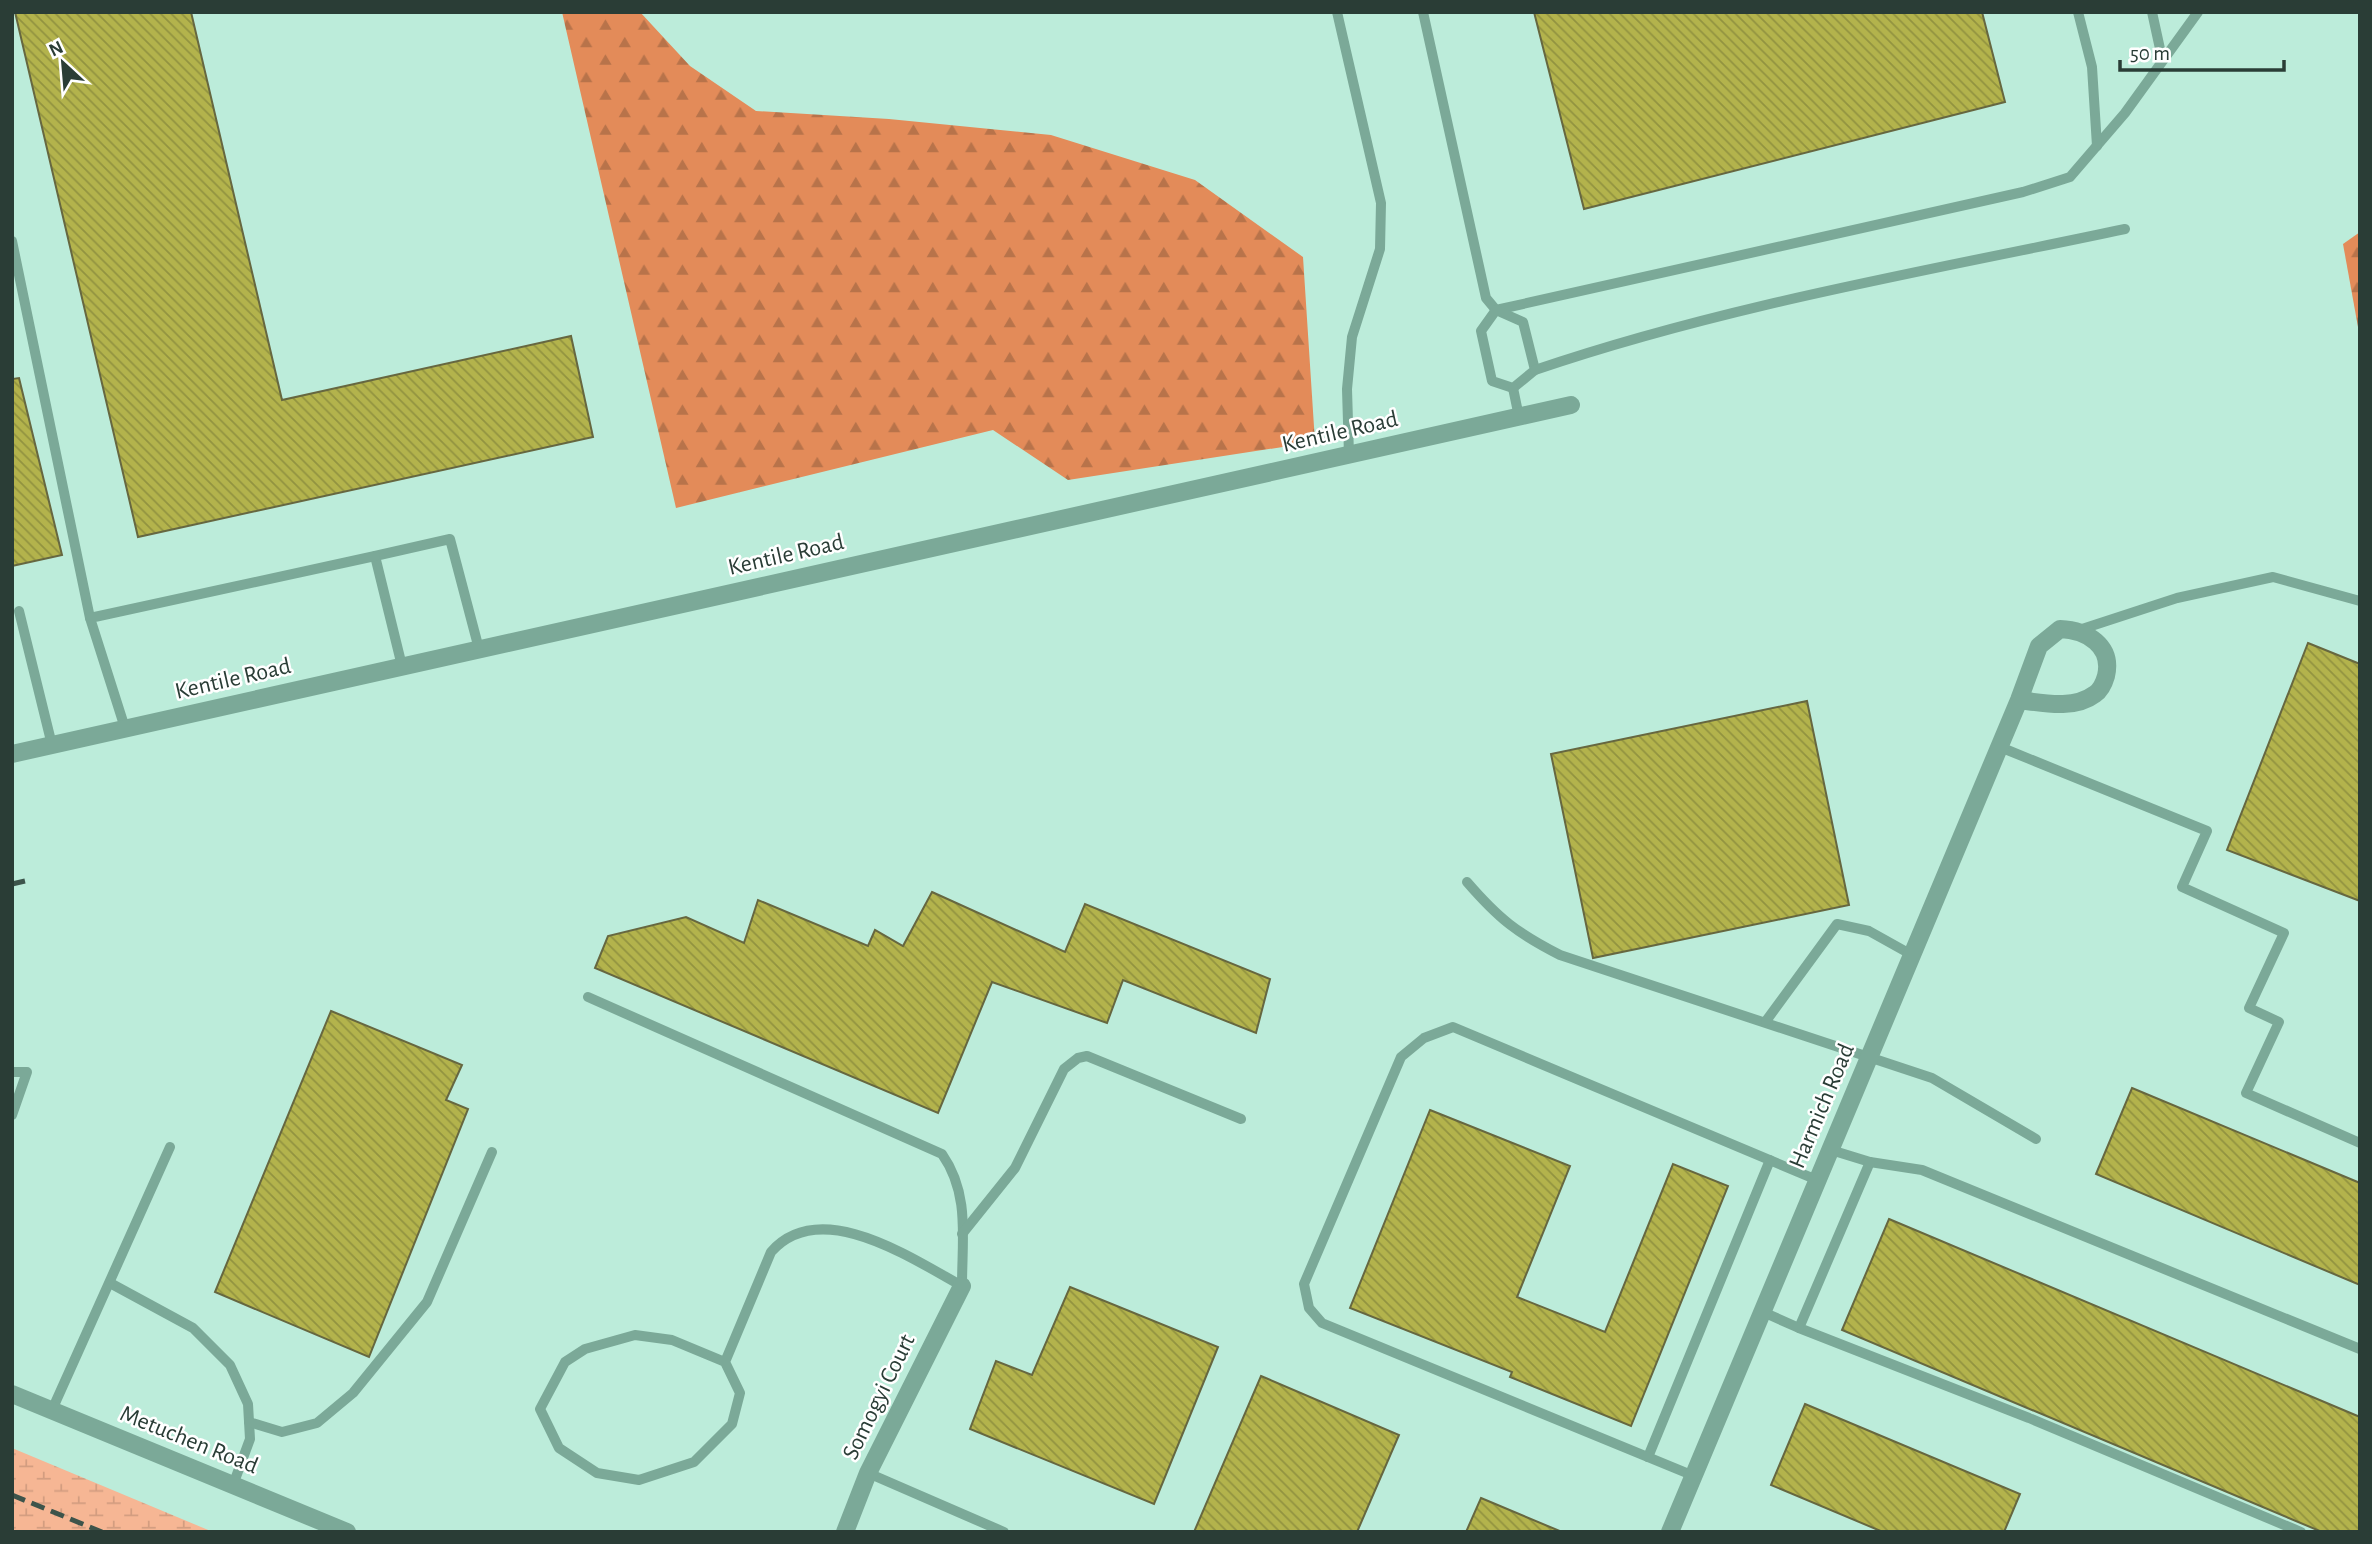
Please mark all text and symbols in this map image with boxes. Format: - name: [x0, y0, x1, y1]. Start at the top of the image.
- north arrow: [28, 28, 98, 98]
- scale bar: [2120, 28, 2284, 72]
- text: N: [46, 38, 66, 61]
- text: 50 m: [2130, 43, 2170, 64]
- street label: Kentile Road: [1280, 407, 1400, 457]
- street label: Kentile Road: [726, 530, 846, 580]
- street label: Kentile Road: [173, 654, 293, 704]
- street label: Harmich Road: [1785, 1040, 1859, 1172]
- street label: Somogyi Court: [838, 1330, 920, 1464]
- street label: Metuchen Road: [117, 1401, 261, 1479]

